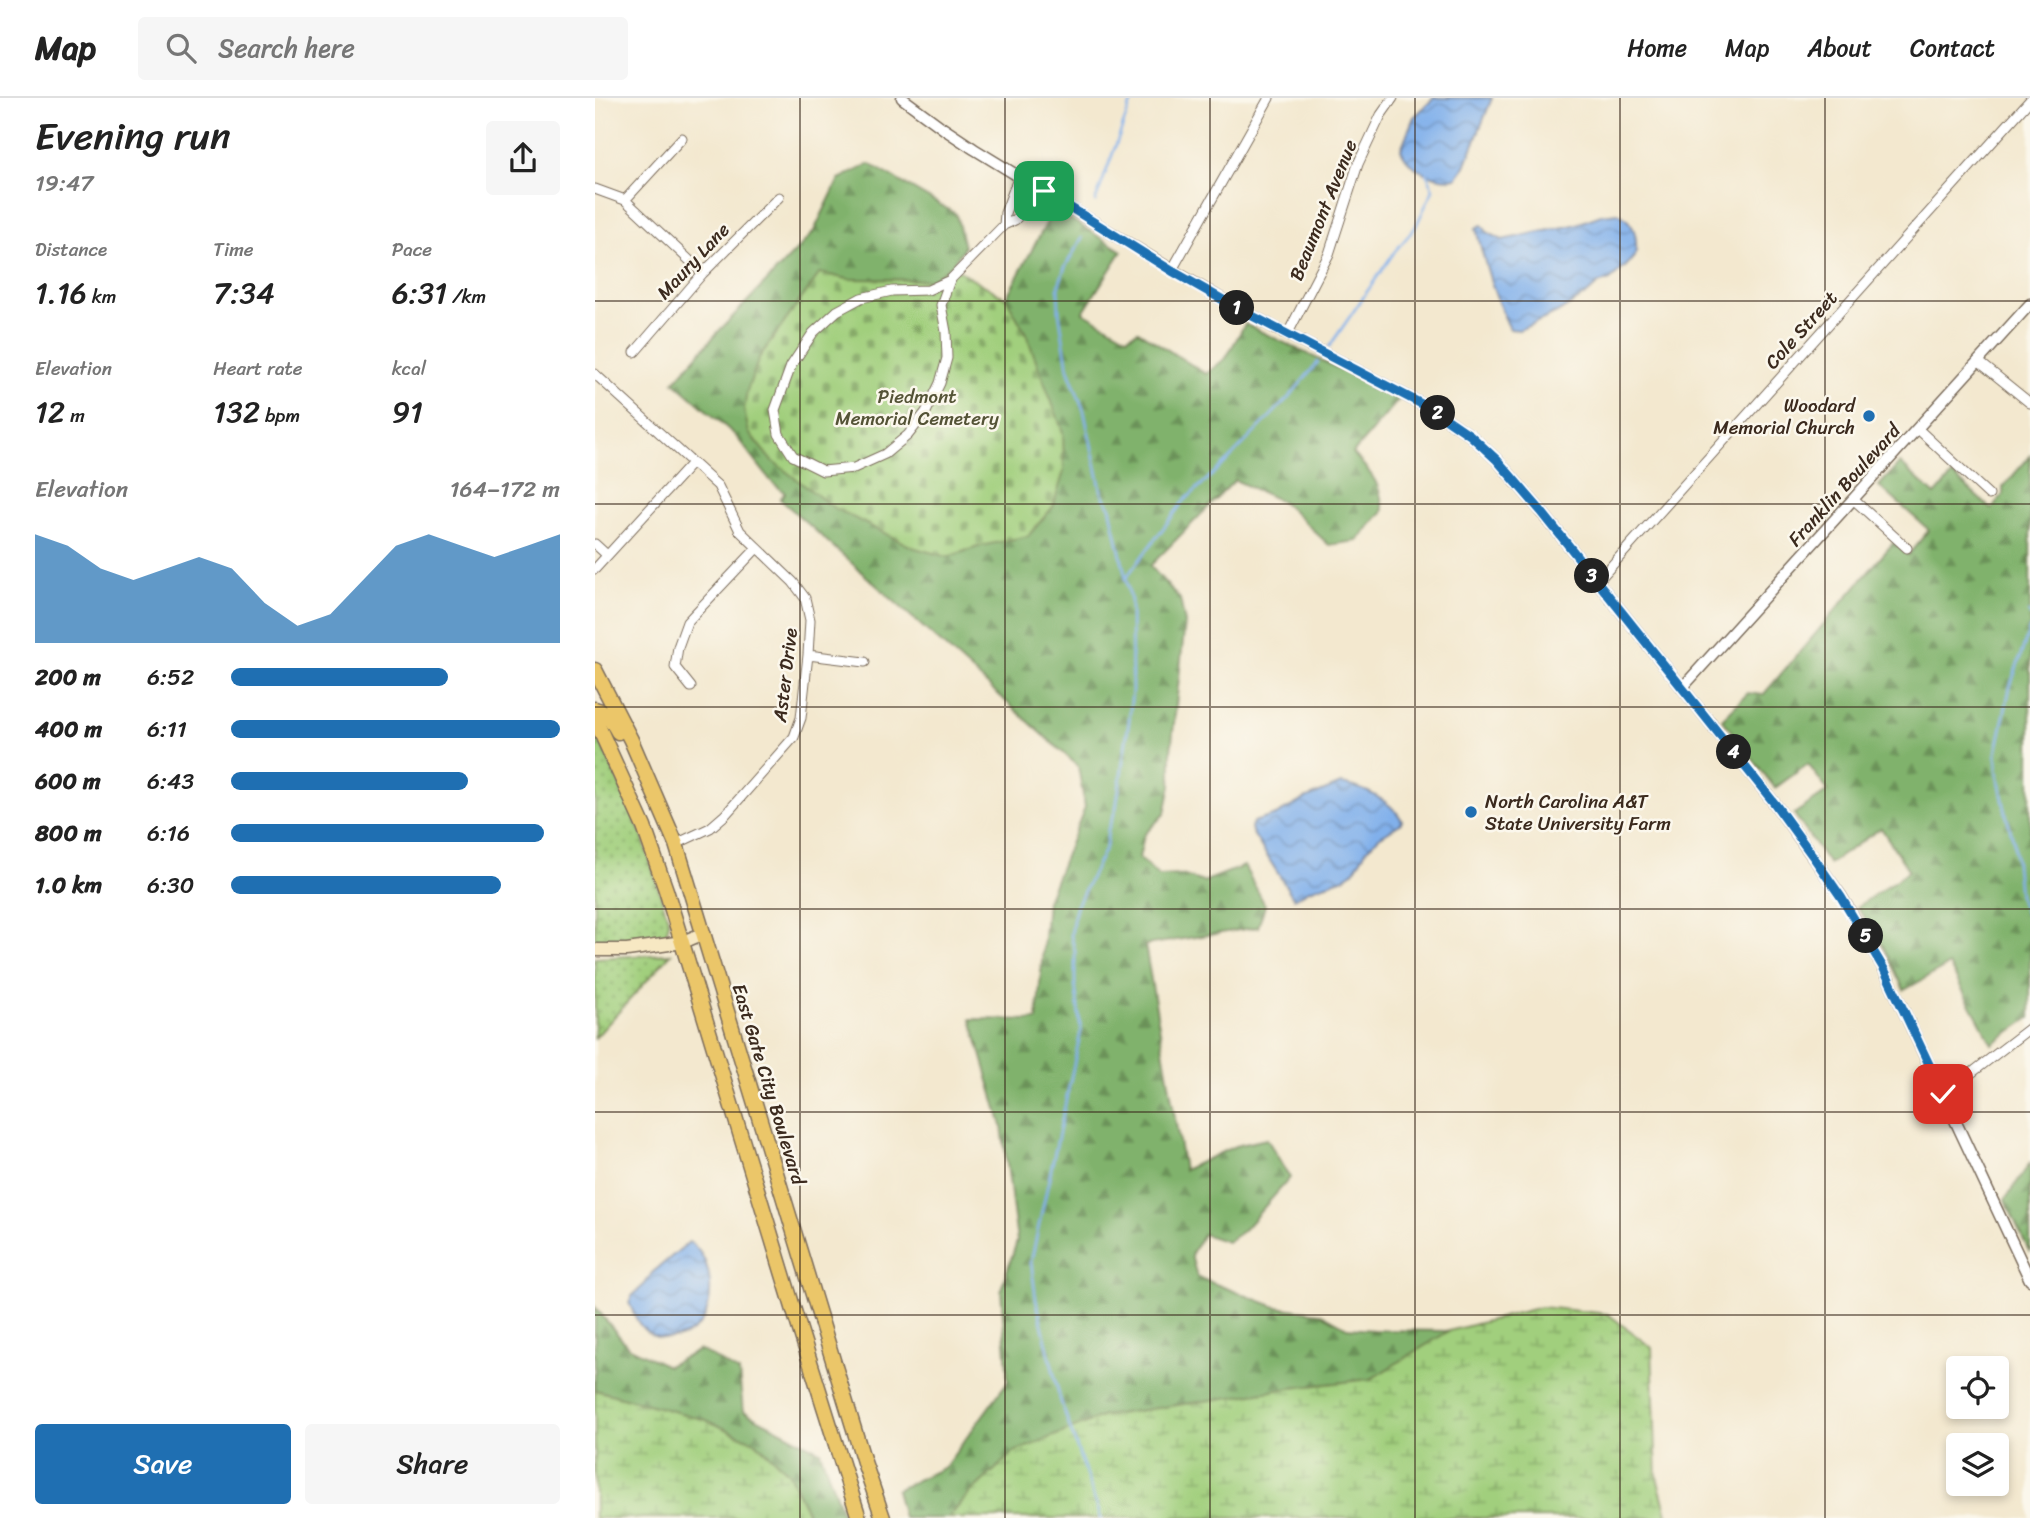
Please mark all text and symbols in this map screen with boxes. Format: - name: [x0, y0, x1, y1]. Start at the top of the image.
- search box: [138, 17, 628, 80]
- text: Map: [35, 19, 96, 77]
- text: Search here: [218, 25, 355, 71]
- text: Home: [1627, 27, 1687, 69]
- text: Map: [1725, 27, 1769, 69]
- text: About: [1807, 27, 1872, 69]
- text: Contact: [1910, 27, 1995, 69]
- icon: search: [162, 29, 200, 67]
- text: Evening run: [35, 103, 231, 170]
- button: share: [486, 121, 560, 195]
- street label: Beaumont Avenue: [1280, 134, 1366, 286]
- pin: [1014, 161, 1074, 221]
- text: 19:47: [35, 163, 93, 204]
- icon: arrive: [1025, 172, 1063, 210]
- street label: Maury Lane: [648, 214, 738, 307]
- text: Distance: [35, 233, 107, 266]
- text: Time: [213, 233, 254, 266]
- text: Pace: [392, 233, 432, 266]
- text: 1.16: [35, 266, 87, 320]
- text: 7:34: [213, 266, 275, 320]
- text: 6:31: [392, 266, 447, 320]
- text: km: [87, 280, 116, 313]
- text: /km: [447, 280, 486, 313]
- street label: Cole Street: [1756, 283, 1846, 377]
- pin: 1: [1219, 290, 1255, 326]
- text: 1: [1232, 291, 1241, 324]
- text: Elevation: [35, 352, 112, 385]
- text: Heart rate: [213, 352, 303, 385]
- text: kcal: [392, 352, 426, 385]
- park label: Piedmont Memorial Cemetery: [835, 380, 999, 435]
- text: 12: [35, 385, 65, 439]
- text: 132: [213, 385, 260, 439]
- text: 91: [392, 385, 423, 439]
- place label: Woodard Memorial Church: [1713, 389, 1857, 444]
- pin: 2: [1421, 396, 1455, 430]
- text: 2: [1432, 396, 1443, 429]
- text: m: [65, 399, 85, 432]
- text: bpm: [260, 399, 300, 432]
- marker: Woodard Memorial Church: [1861, 408, 1877, 424]
- street label: Franklin Boulevard: [1779, 414, 1910, 554]
- text: Elevation: [35, 469, 128, 510]
- text: 164–172 m: [450, 469, 560, 510]
- pin: 3: [1574, 559, 1609, 594]
- text: 3: [1586, 559, 1597, 592]
- street label: Aster Drive: [763, 626, 807, 725]
- text: 200 m: [35, 657, 101, 698]
- text: 6:52: [147, 657, 194, 698]
- text: 400 m: [35, 709, 102, 750]
- text: 6:11: [147, 709, 187, 750]
- pin: 4: [1717, 734, 1751, 770]
- text: 4: [1728, 735, 1739, 768]
- text: 600 m: [35, 761, 101, 802]
- text: 6:43: [147, 761, 194, 802]
- place label: North Carolina A&T State University Farm: [1485, 785, 1671, 840]
- marker: North Carolina A&T State University Farm: [1463, 804, 1479, 820]
- text: 800 m: [35, 813, 102, 854]
- text: 6:16: [147, 813, 190, 854]
- text: 1.0 km: [35, 865, 102, 906]
- text: 6:30: [147, 865, 194, 906]
- pin: 5: [1849, 918, 1883, 954]
- text: 5: [1860, 919, 1871, 952]
- street label: East Gate City Boulevard: [723, 979, 816, 1191]
- pin: [1913, 1064, 1973, 1124]
- icon: check: [1924, 1075, 1962, 1113]
- map controls: [1946, 1356, 2009, 1496]
- button: locate: [1946, 1356, 2009, 1419]
- button: Save: [35, 1424, 291, 1504]
- button: Share: [305, 1424, 560, 1504]
- button: layers: [1946, 1433, 2009, 1496]

